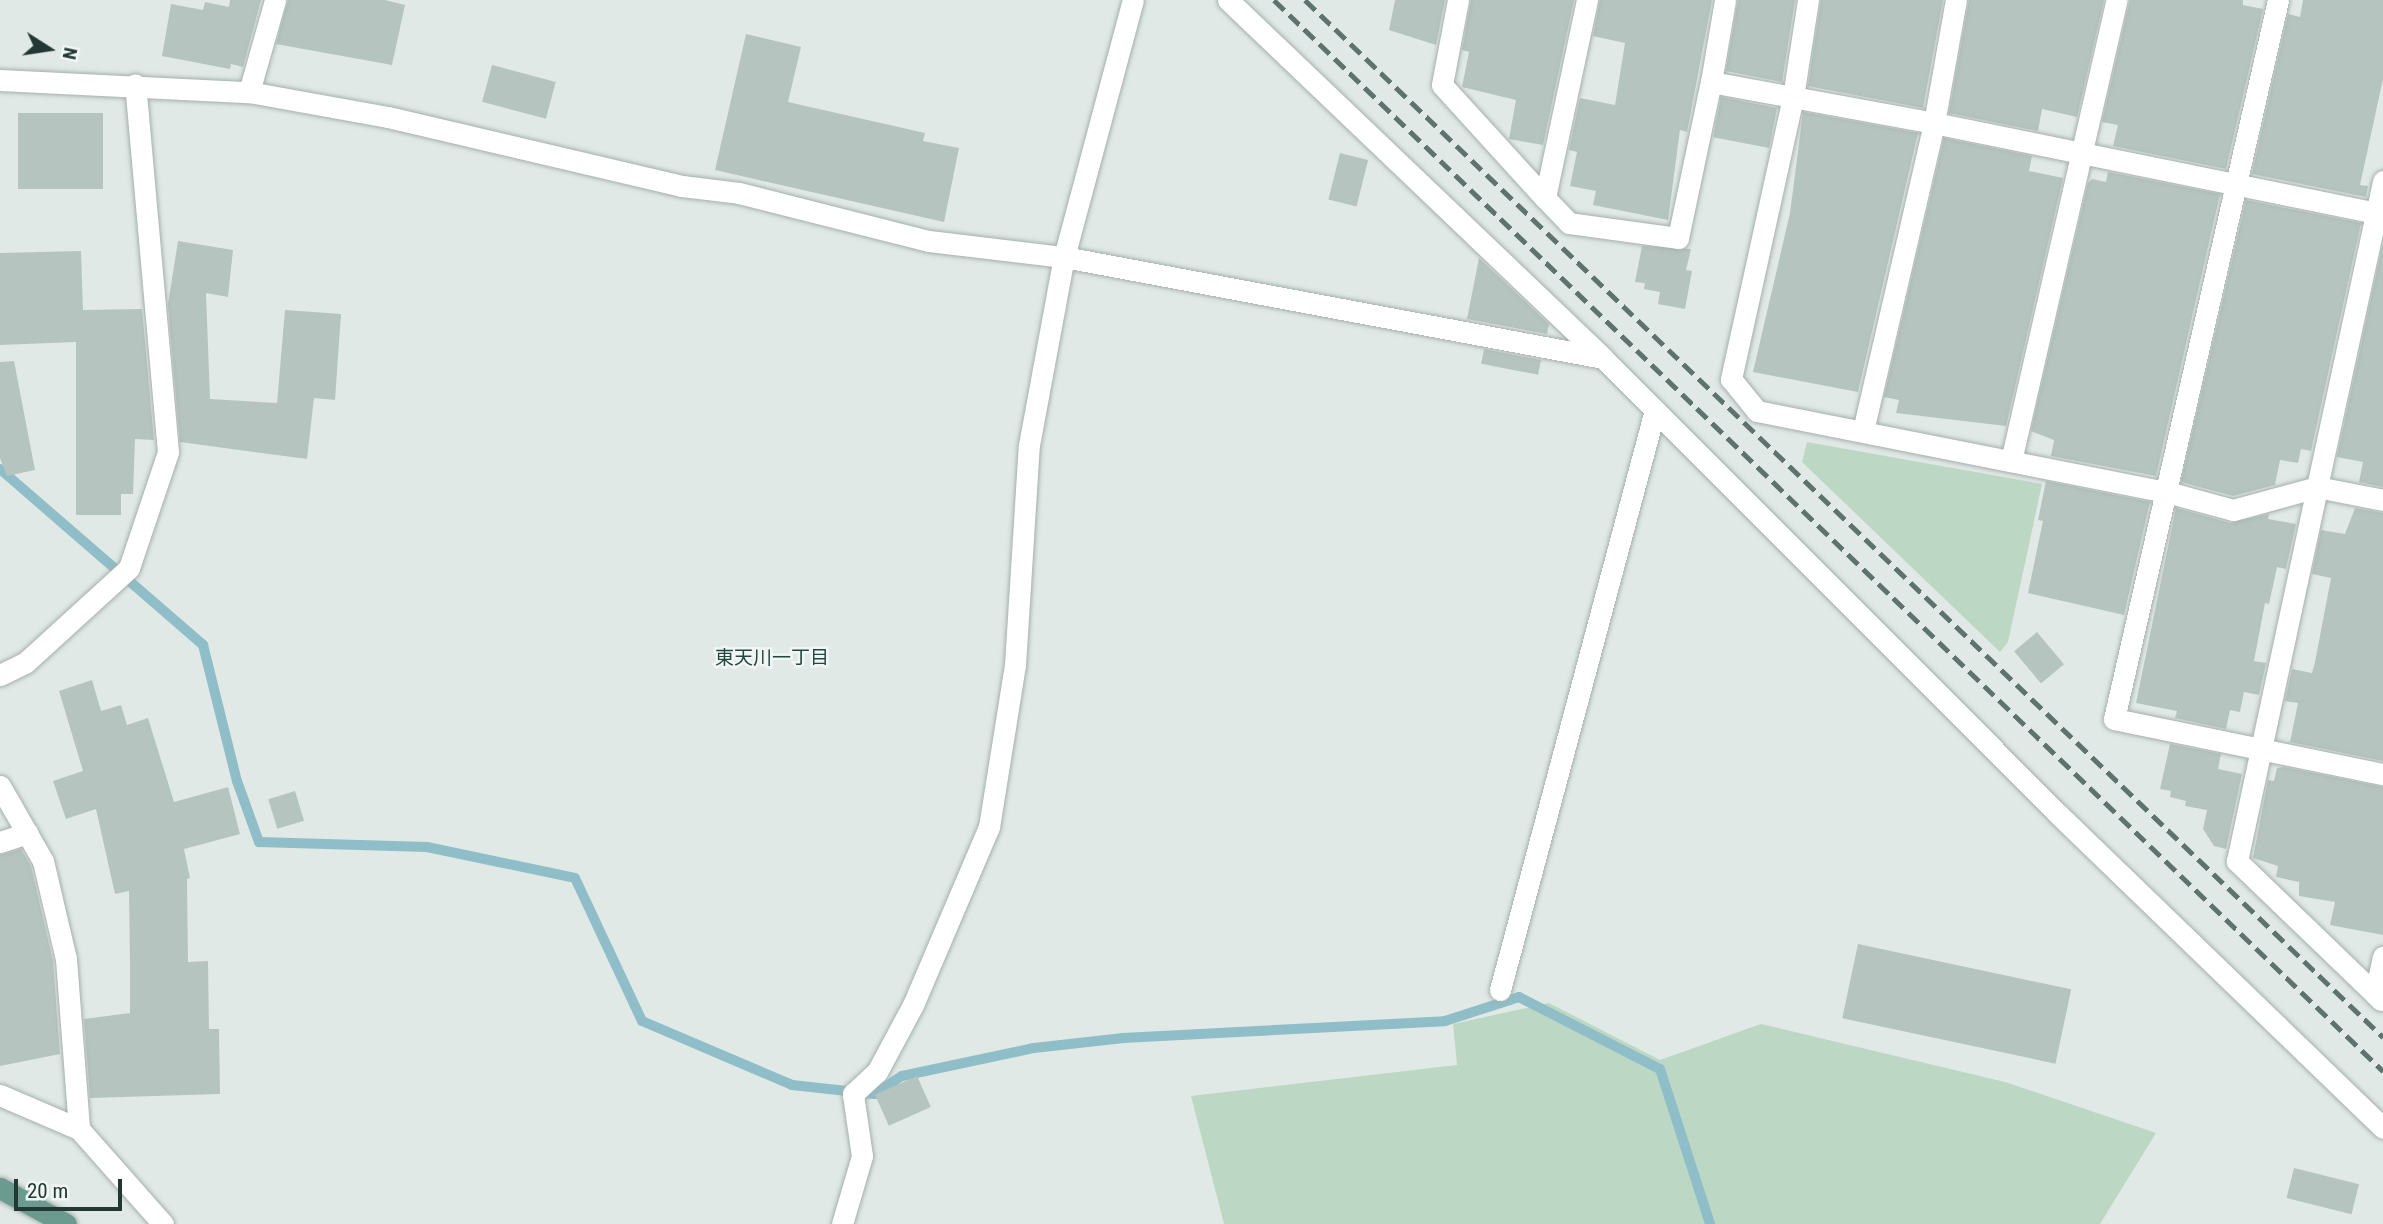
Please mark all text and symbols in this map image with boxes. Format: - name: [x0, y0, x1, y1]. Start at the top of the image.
- north arrow: [14, 14, 84, 84]
- text: N: [58, 45, 82, 62]
- district label: 東天川一丁目: [715, 647, 829, 669]
- scale bar: [18, 1164, 126, 1208]
- text: 20 m: [27, 1179, 68, 1203]

